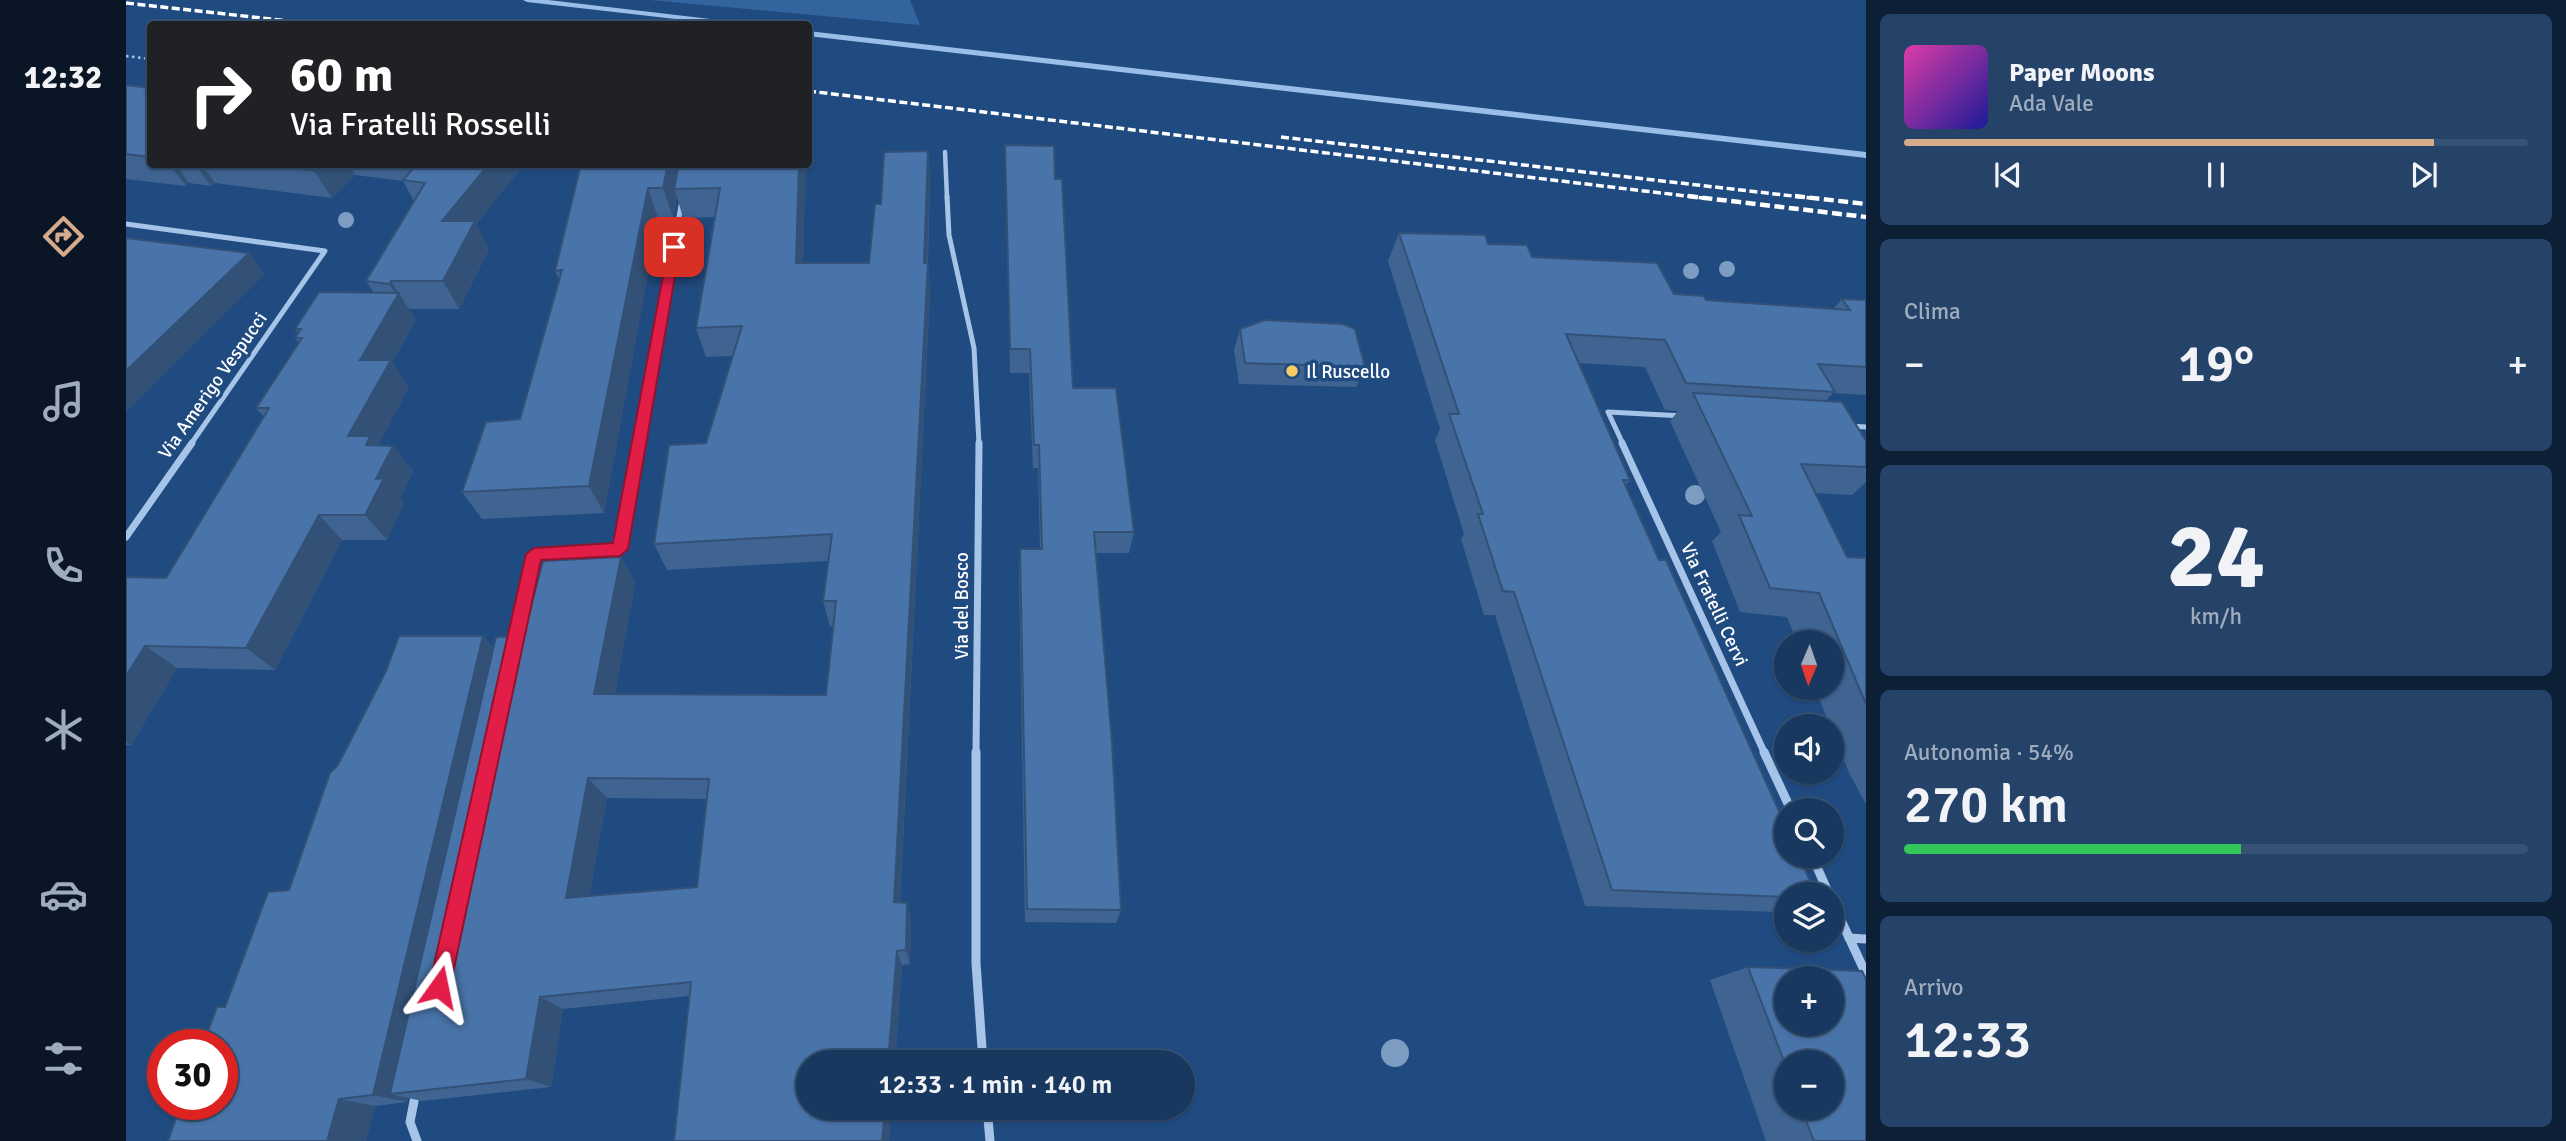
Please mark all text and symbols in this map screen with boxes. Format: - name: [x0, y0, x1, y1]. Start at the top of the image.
- text: 60 m: [290, 45, 393, 105]
- icon: right: [175, 49, 266, 140]
- text: Paper Moons: [2009, 57, 2155, 89]
- text: 12:32: [24, 58, 102, 97]
- text: Ada Vale: [2009, 89, 2094, 118]
- text: Via Fratelli Rosselli: [290, 105, 551, 144]
- icon: previous: [1989, 156, 2027, 194]
- icon: pause: [2197, 156, 2235, 194]
- icon: next: [2405, 156, 2443, 194]
- icon: directions: [39, 212, 88, 261]
- pin: [644, 217, 704, 277]
- icon: arrive: [655, 228, 693, 266]
- text: Clima: [1904, 297, 1961, 326]
- street label: Via Amerigo Vespucci: [153, 307, 273, 464]
- text: 19°: [2178, 332, 2254, 396]
- text: −: [1904, 341, 1925, 388]
- text: +: [2507, 341, 2528, 388]
- place label: Il Ruscello: [1306, 360, 1390, 384]
- marker: Il Ruscello: [1284, 363, 1300, 379]
- icon: music: [39, 377, 88, 426]
- text: 24: [2167, 500, 2265, 613]
- street label: Via Fratelli Cervi: [1675, 539, 1753, 670]
- icon: phone: [39, 541, 88, 590]
- street label: Via del Bosco: [950, 552, 974, 660]
- text: km/h: [2190, 602, 2242, 631]
- north arrow: [1774, 630, 1844, 700]
- map controls: [1774, 630, 1844, 1120]
- icon: climate: [39, 705, 88, 754]
- button: sound: [1774, 714, 1844, 784]
- text: Autonomia · 54%: [1904, 738, 2074, 767]
- text: 270 km: [1904, 773, 2068, 837]
- button: search: [1774, 798, 1844, 868]
- icon: car: [39, 870, 88, 919]
- button: layers: [1774, 882, 1844, 952]
- position arrow: [402, 950, 476, 1024]
- button: +: [1774, 966, 1844, 1036]
- text: Arrivo: [1904, 973, 1964, 1002]
- text: 12:33: [1904, 1008, 2031, 1072]
- speed limit sign: 30: [147, 1029, 238, 1120]
- icon: filters: [39, 1034, 88, 1083]
- button: −: [1774, 1050, 1844, 1120]
- text: 12:33 · 1 min · 140 m: [879, 1069, 1112, 1101]

